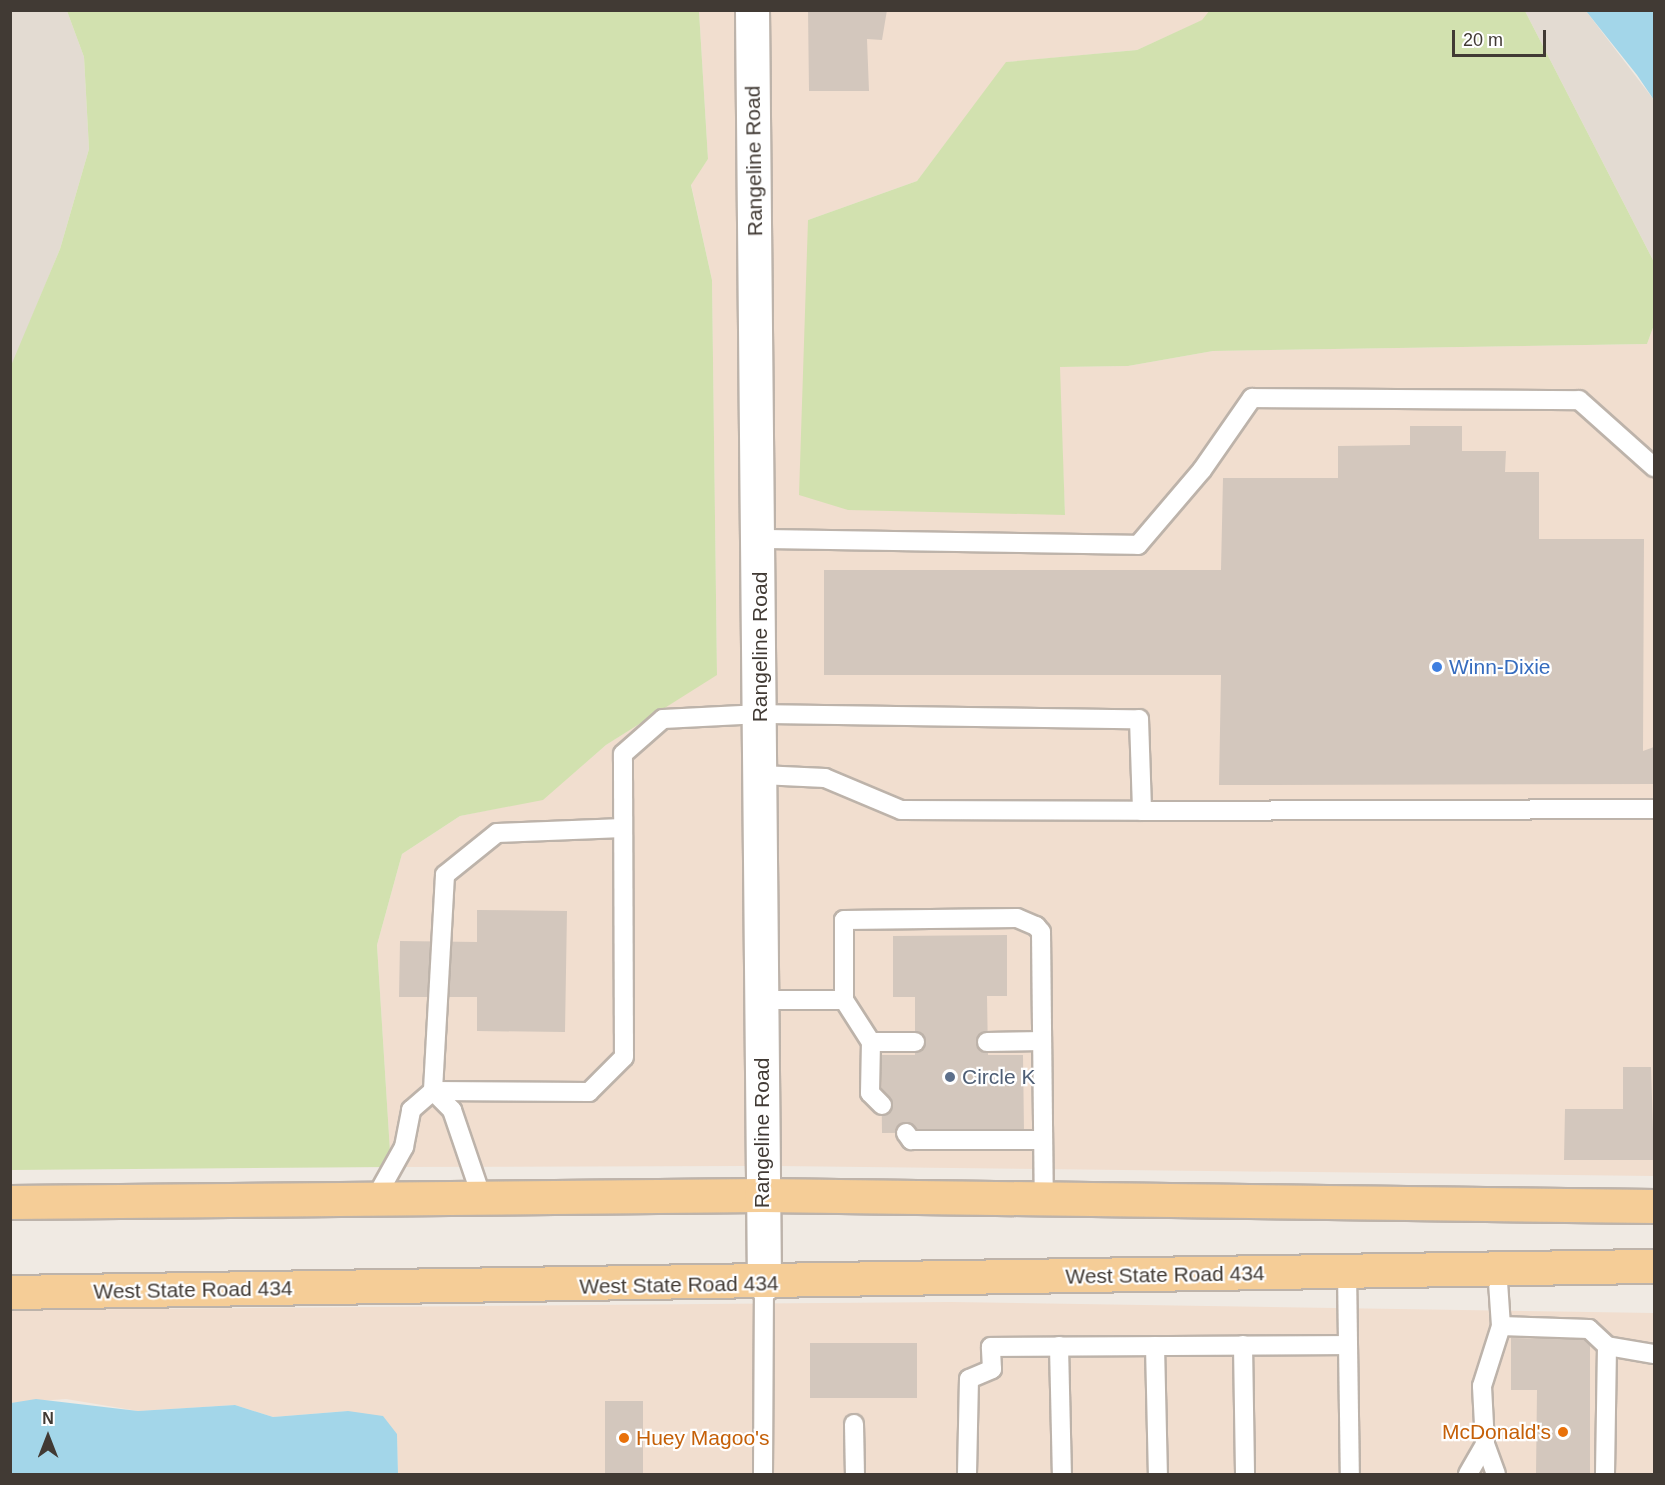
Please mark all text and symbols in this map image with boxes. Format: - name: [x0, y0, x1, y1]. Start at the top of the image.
- scale bar: [1455, 18, 1550, 56]
- text: 20 m: [1463, 30, 1503, 50]
- street label: Rangeline Road: [740, 85, 768, 237]
- street label: Rangeline Road: [747, 572, 773, 722]
- place label: Winn-Dixie: [1449, 654, 1551, 680]
- marker: Winn-Dixie: [1430, 660, 1444, 674]
- street label: Rangeline Road: [749, 1058, 775, 1208]
- place label: Circle K: [962, 1064, 1036, 1090]
- marker: Circle K: [943, 1070, 957, 1084]
- street label: West State Road 434: [1065, 1261, 1265, 1289]
- street label: West State Road 434: [579, 1271, 779, 1299]
- street label: West State Road 434: [93, 1276, 293, 1304]
- north arrow: [18, 1407, 78, 1467]
- text: N: [42, 1410, 54, 1427]
- place label: McDonald's: [1442, 1419, 1551, 1445]
- place label: Huey Magoo's: [636, 1425, 770, 1451]
- marker: McDonald's: [1556, 1425, 1570, 1439]
- marker: Huey Magoo's: [617, 1431, 631, 1445]

